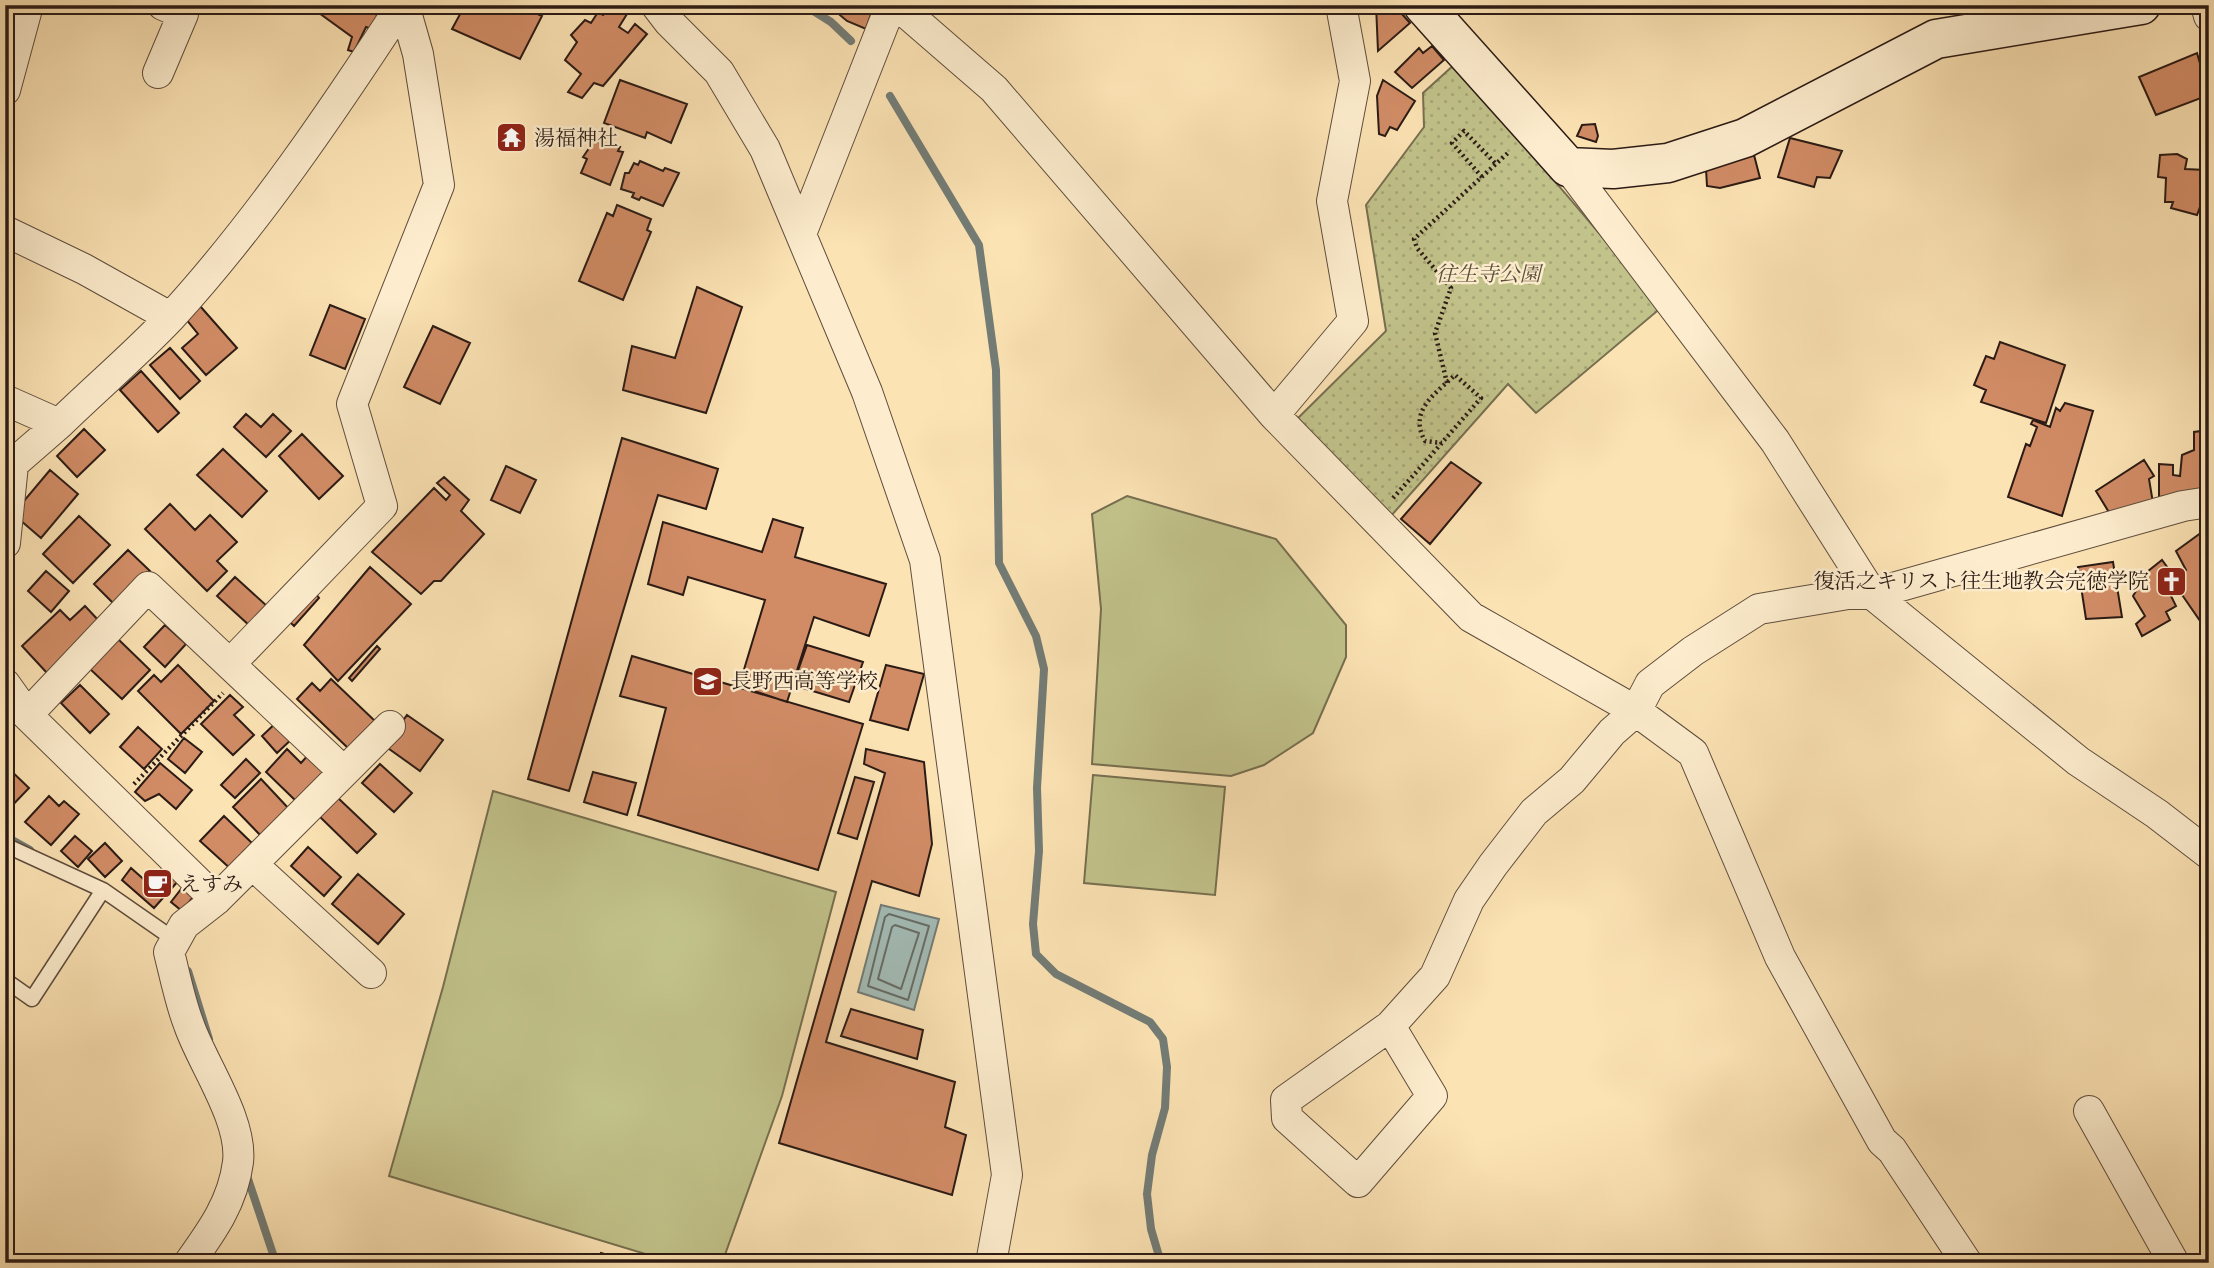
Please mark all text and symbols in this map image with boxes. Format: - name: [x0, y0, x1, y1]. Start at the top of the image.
- temple icon: 湯福神社: [494, 121, 528, 155]
- place label: 湯福神社: [534, 126, 618, 152]
- park label: 往生寺公園: [1436, 262, 1543, 288]
- church icon: 復活之キリスト往生地教会完徳学院: [2155, 564, 2189, 598]
- place label: 復活之キリスト往生地教会完徳学院: [1813, 569, 2149, 595]
- school or university icon: 長野西高等学校: [691, 664, 725, 698]
- place label: 長野西高等学校: [731, 669, 878, 695]
- cafe icon: えすみ: [140, 867, 174, 901]
- place label: えすみ: [180, 872, 243, 898]

